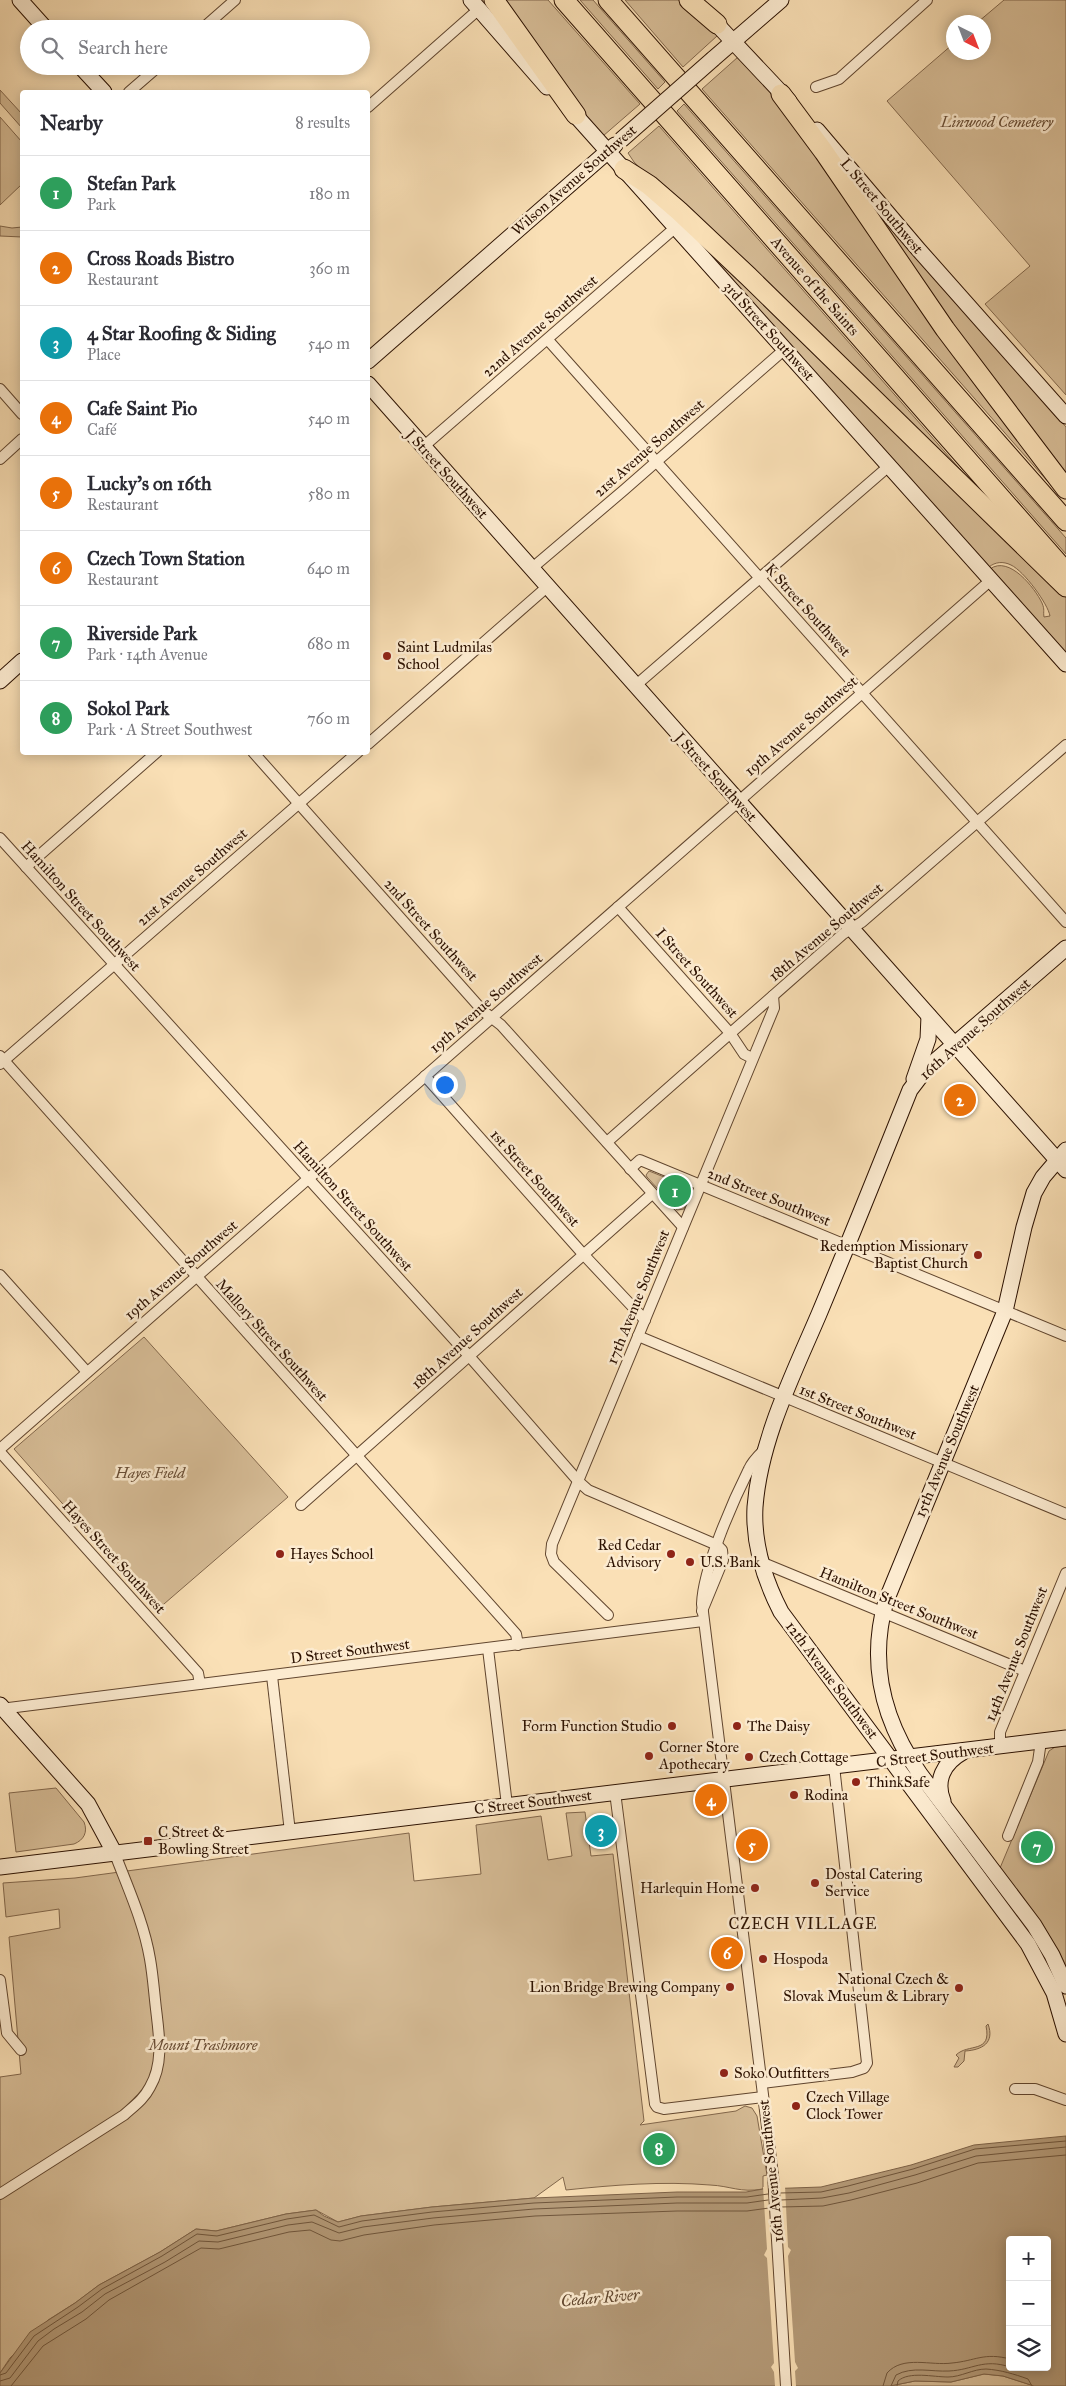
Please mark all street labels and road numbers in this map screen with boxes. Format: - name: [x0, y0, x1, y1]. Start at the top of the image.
- street label: Wilson Avenue Southwest: [508, 120, 641, 239]
- street label: L Street Southwest: [837, 155, 928, 258]
- street label: Avenue of the Saints: [766, 232, 863, 339]
- street label: 22nd Avenue Southwest: [479, 271, 602, 381]
- street label: 3rd Street Southwest: [720, 278, 819, 385]
- street label: 21st Avenue Southwest: [590, 395, 708, 501]
- street label: J Street Southwest: [400, 424, 492, 524]
- street label: K Street Southwest: [762, 560, 855, 661]
- street label: 19th Avenue Southwest: [741, 672, 862, 780]
- street label: J Street Southwest: [669, 727, 761, 827]
- street label: 21st Avenue Southwest: [133, 824, 251, 930]
- street label: Hamilton Street Southwest: [18, 837, 145, 975]
- street label: 2nd Street Southwest: [380, 875, 482, 985]
- street label: 18th Avenue Southwest: [765, 879, 887, 985]
- street label: I Street Southwest: [652, 924, 743, 1022]
- street label: 19th Avenue Southwest: [426, 949, 547, 1057]
- street label: 16th Avenue Southwest: [916, 974, 1035, 1084]
- street label: 1st Street Southwest: [487, 1126, 584, 1231]
- street label: Hamilton Street Southwest: [290, 1137, 417, 1275]
- street label: 2nd Street Southwest: [705, 1164, 834, 1230]
- street label: 19th Avenue Southwest: [121, 1216, 242, 1324]
- street label: 17th Avenue Southwest: [603, 1226, 673, 1367]
- street label: Mallory Street Southwest: [212, 1275, 332, 1405]
- street label: 18th Avenue Southwest: [408, 1283, 527, 1393]
- street label: 1st Street Southwest: [797, 1380, 920, 1444]
- street label: 15th Avenue Southwest: [911, 1381, 983, 1520]
- street label: Hayes Street Southwest: [58, 1497, 170, 1618]
- street label: Hamilton Street Southwest: [817, 1563, 982, 1643]
- street label: 14th Avenue Southwest: [981, 1583, 1052, 1724]
- street label: 12th Avenue Southwest: [782, 1617, 883, 1743]
- street label: D Street Southwest: [289, 1635, 411, 1667]
- street label: C Street Southwest: [875, 1739, 996, 1771]
- street label: C Street Southwest: [473, 1786, 594, 1818]
- street label: 16th Avenue Southwest: [754, 2098, 787, 2243]

